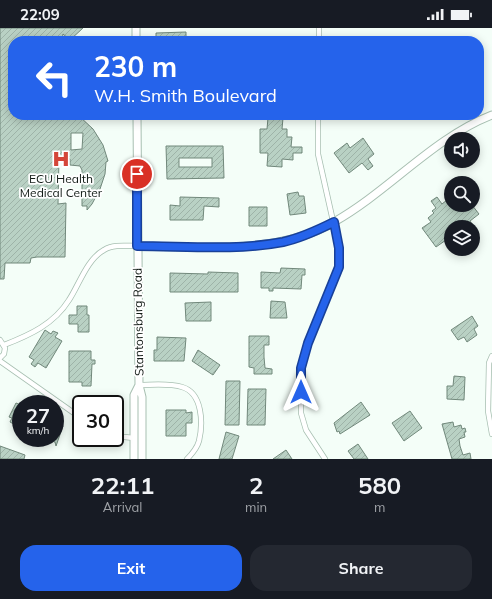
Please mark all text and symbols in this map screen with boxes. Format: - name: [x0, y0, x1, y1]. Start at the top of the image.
- text: 22:09: [20, 5, 60, 24]
- text: 230 m: [94, 49, 177, 84]
- icon: left: [28, 52, 80, 104]
- text: W.H. Smith Boulevard: [94, 84, 277, 107]
- map controls: [444, 132, 480, 256]
- button: sound: [444, 132, 480, 168]
- hospital icon: ECU Health Medical Center: [51, 149, 71, 169]
- pin: [120, 157, 154, 191]
- icon: arrive: [126, 163, 148, 185]
- place label: ECU Health Medical Center: [20, 171, 103, 200]
- button: search: [444, 176, 480, 212]
- button: layers: [444, 220, 480, 256]
- street label: Stantonsburg Road: [130, 268, 146, 376]
- position arrow: [280, 371, 322, 413]
- speed limit sign: 30: [72, 395, 124, 447]
- text: 27: [26, 403, 50, 428]
- text: km/h: [27, 424, 49, 437]
- text: 22:11: [91, 470, 154, 500]
- text: 2: [249, 470, 263, 500]
- text: 580: [358, 470, 401, 500]
- text: Arrival: [103, 499, 142, 515]
- text: min: [245, 499, 267, 515]
- text: m: [374, 499, 385, 515]
- button: Exit: [20, 545, 242, 591]
- button: Share: [250, 545, 472, 591]

